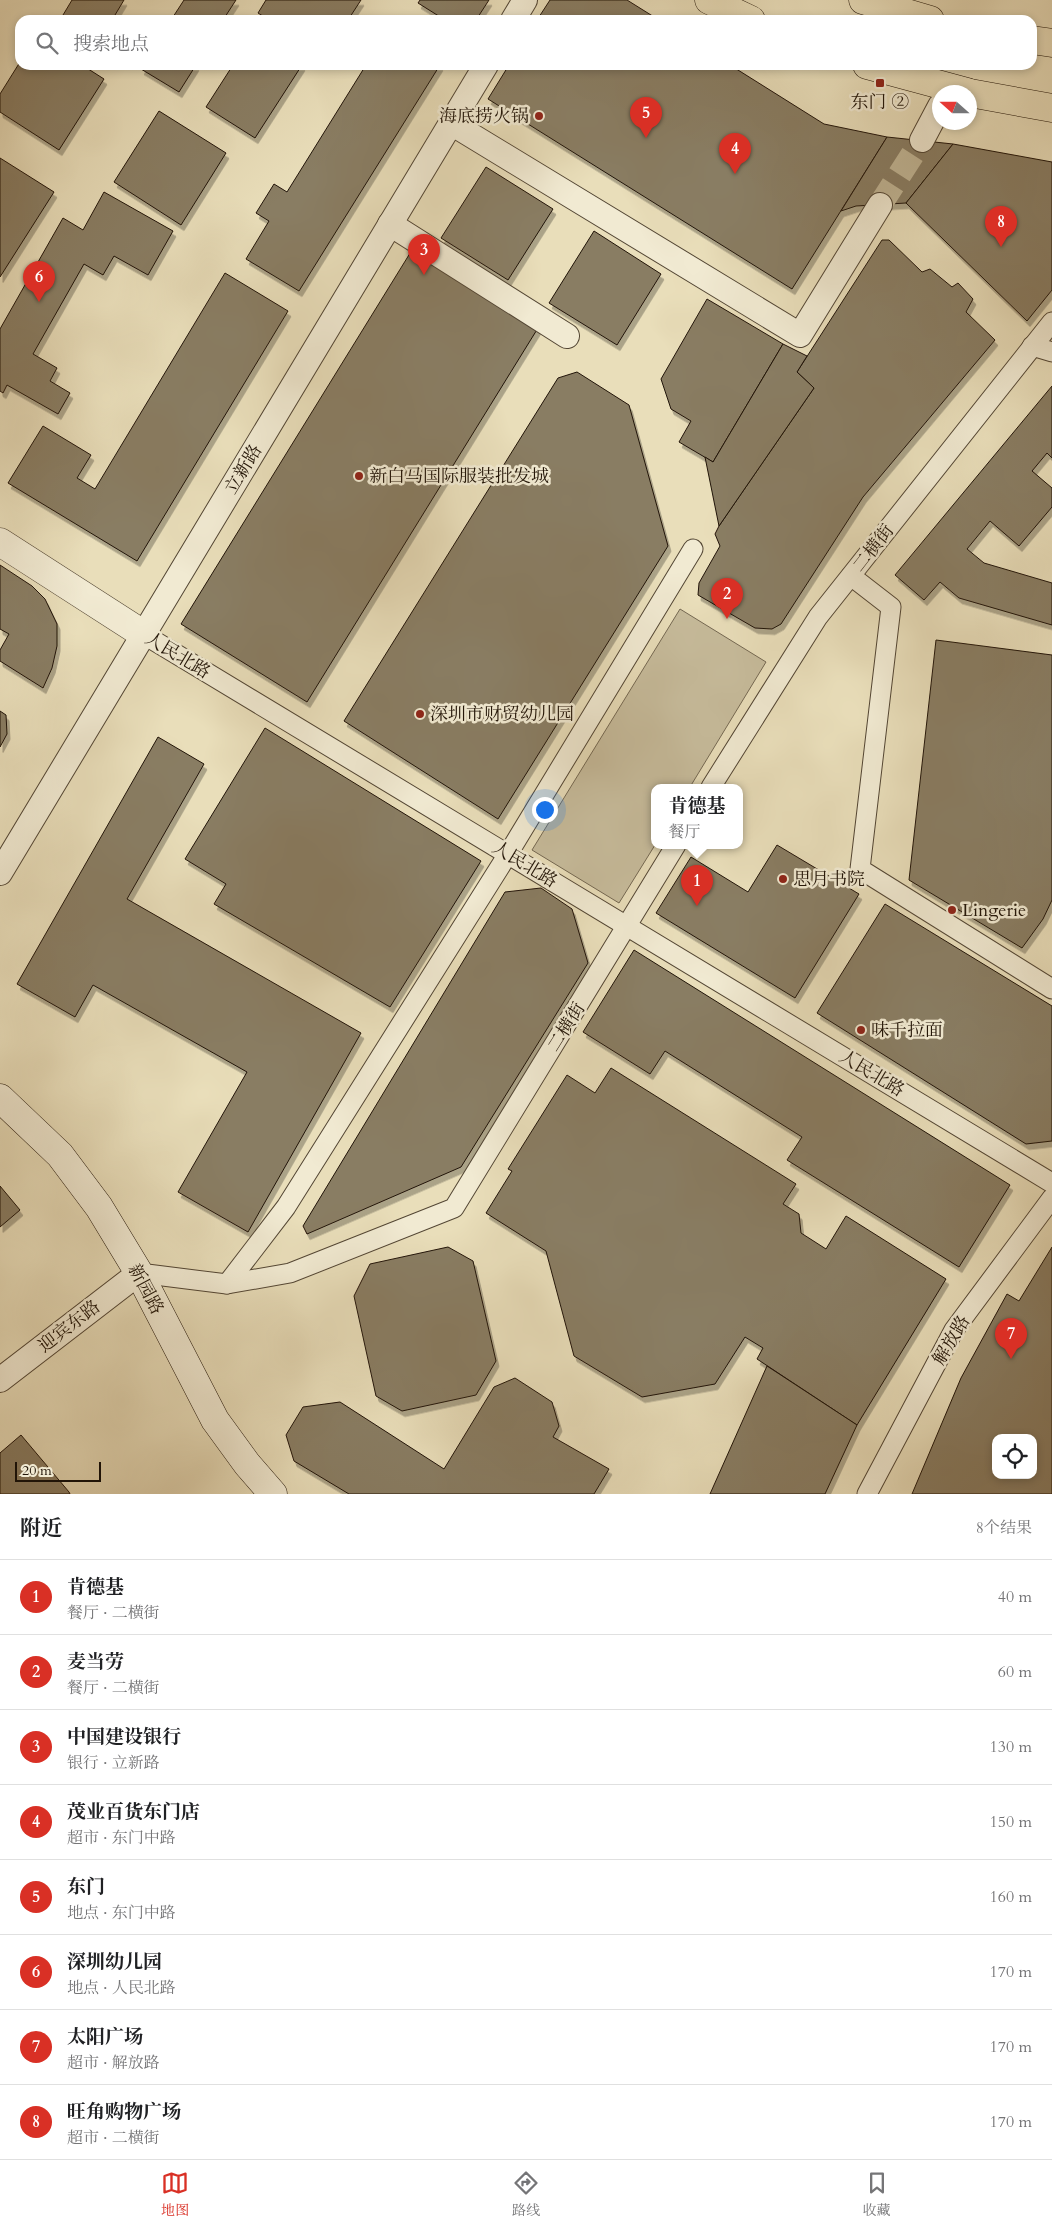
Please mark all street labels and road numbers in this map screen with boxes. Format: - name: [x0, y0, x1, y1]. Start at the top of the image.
- street label: 立新路: [219, 440, 268, 499]
- street label: 二横街: [847, 519, 900, 577]
- street label: 人民北路: [140, 626, 215, 685]
- street label: 人民北路: [487, 835, 562, 894]
- street label: 二横街: [542, 998, 591, 1057]
- street label: 人民北路: [834, 1044, 909, 1103]
- street label: 新园路: [122, 1260, 169, 1319]
- street label: 迎宾东路: [33, 1294, 105, 1358]
- street label: 解放路: [927, 1311, 976, 1370]

